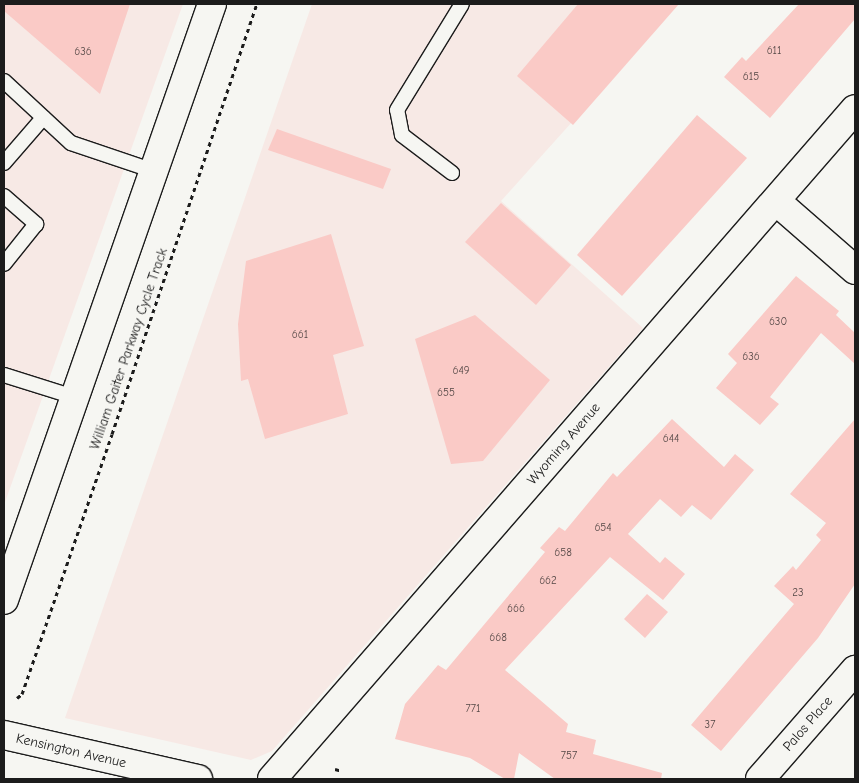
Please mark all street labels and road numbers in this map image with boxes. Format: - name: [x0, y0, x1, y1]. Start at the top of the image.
- street label: William Gaiter Parkway Cycle Track: [87, 246, 171, 452]
- street label: Wyoming Avenue: [524, 400, 604, 488]
- street label: Palos Place: [780, 693, 836, 755]
- street label: Kensington Avenue: [14, 730, 128, 772]

